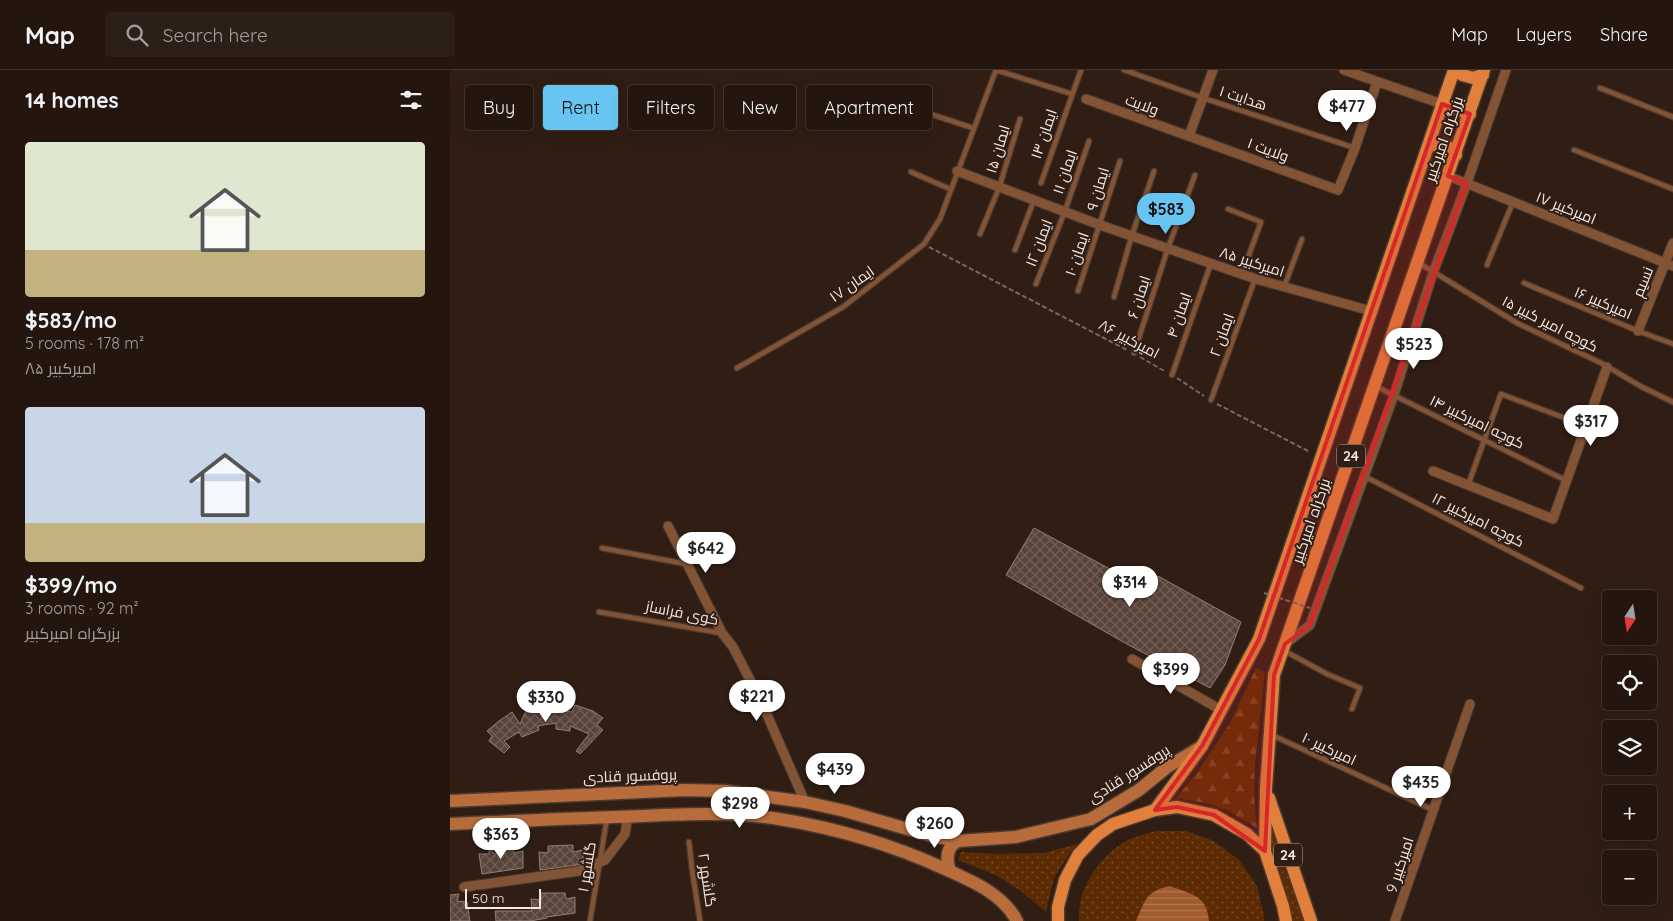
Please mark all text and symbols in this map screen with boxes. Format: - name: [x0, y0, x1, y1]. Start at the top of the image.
- search box: [105, 12, 455, 57]
- text: Map: [25, 20, 75, 50]
- icon: search: [123, 21, 151, 49]
- text: Search here: [163, 23, 268, 47]
- text: Map: [1451, 23, 1488, 46]
- text: Layers: [1516, 23, 1572, 46]
- text: Share: [1600, 23, 1648, 46]
- street label: هدایت ۱: [1217, 81, 1269, 114]
- chip: Buy: [465, 85, 533, 130]
- chip: Rent: [543, 85, 618, 130]
- chip: Filters: [628, 85, 714, 130]
- chip: New: [724, 85, 796, 130]
- chip: Apartment: [806, 85, 932, 130]
- icon: filters: [397, 86, 425, 114]
- text: 14 homes: [25, 87, 119, 113]
- street label: ولایت: [1123, 90, 1161, 119]
- pin: $477: [1317, 90, 1377, 132]
- street label: بزرگراه امیرکبیر: [1420, 94, 1467, 185]
- text: $477: [1329, 96, 1365, 116]
- street label: ایمان ۱۳: [1026, 106, 1062, 162]
- street label: ایمان ۱۵: [981, 122, 1015, 176]
- street label: ولایت ۱: [1245, 133, 1292, 166]
- street label: ایمان ۱۱: [1048, 147, 1082, 197]
- street label: ایمان ۹: [1082, 165, 1114, 213]
- icon: home: [180, 175, 270, 265]
- street label: امیرکبیر ۱۷: [1533, 187, 1599, 228]
- pin: $583: [1136, 192, 1196, 235]
- text: $583: [1148, 199, 1184, 219]
- street label: ایمان ۱۲: [1021, 216, 1057, 270]
- street label: ایمان ۱۰: [1060, 229, 1094, 279]
- street label: امیرکبیر ۸۵: [1217, 242, 1287, 281]
- street label: ایمان ۱۷: [826, 261, 878, 307]
- street label: نسیم: [1628, 264, 1658, 300]
- street label: ایمان ۶: [1123, 273, 1155, 321]
- street label: امیرکبیر ۱۶: [1571, 282, 1635, 323]
- street label: ایمان ۴: [1162, 290, 1196, 340]
- street label: کوچه امیر کبیر ۱۵: [1498, 291, 1602, 357]
- text: $583/mo: [25, 307, 117, 333]
- street label: ایمان ۲: [1205, 311, 1239, 359]
- street label: امیرکبیر ۸۶: [1096, 315, 1163, 362]
- pin: $523: [1384, 328, 1444, 370]
- text: 5 rooms · 178 m²: [25, 333, 144, 353]
- text: $523: [1396, 334, 1432, 354]
- text: امیرکبیر ۸۵: [25, 358, 96, 378]
- street label: کوچه امیرکبیر ۱۴: [1426, 390, 1528, 454]
- pin: $317: [1561, 404, 1621, 447]
- text: $317: [1574, 411, 1608, 431]
- icon: home: [180, 440, 270, 530]
- road number: 24: [1337, 444, 1365, 468]
- street label: بزرگراه امیرکبیر: [1287, 476, 1334, 567]
- street label: کوچه امیرکبیر ۱۲: [1428, 488, 1528, 552]
- pin: $642: [676, 532, 736, 574]
- text: $642: [688, 538, 724, 558]
- pin: $314: [1100, 566, 1160, 608]
- text: $399/mo: [25, 572, 117, 598]
- text: $314: [1113, 572, 1147, 592]
- north arrow: [1602, 590, 1658, 645]
- map controls: [1602, 590, 1657, 905]
- street label: کوی فراساز: [643, 596, 720, 630]
- text: 3 rooms · 92 m²: [25, 598, 139, 618]
- text: بزرگراه امیرکبیر: [25, 623, 120, 643]
- pin: $399: [1141, 652, 1201, 695]
- button: locate: [1602, 655, 1657, 710]
- text: $399: [1153, 659, 1189, 679]
- pin: $330: [516, 680, 576, 723]
- pin: $221: [727, 680, 787, 722]
- text: $221: [740, 686, 774, 706]
- text: $330: [528, 687, 564, 707]
- button: layers: [1602, 720, 1657, 775]
- street label: امیرکبیر ۱۰: [1299, 728, 1359, 769]
- street label: پروفسور قنادی: [1084, 740, 1174, 808]
- pin: $439: [805, 752, 865, 795]
- text: $439: [817, 759, 853, 779]
- street label: پروفسور قنادی: [583, 764, 677, 788]
- pin: $435: [1391, 766, 1451, 808]
- text: $435: [1403, 772, 1439, 792]
- button: +: [1602, 785, 1657, 840]
- pin: $298: [710, 786, 770, 829]
- text: $298: [722, 793, 758, 813]
- pin: $260: [905, 806, 965, 849]
- text: $260: [916, 813, 954, 833]
- pin: $363: [471, 818, 531, 860]
- text: $363: [483, 824, 519, 844]
- street label: امیرکبیر 9: [1382, 834, 1417, 895]
- street label: گلشهر ۱: [573, 840, 601, 894]
- road number: 24: [1274, 844, 1302, 866]
- button: −: [1602, 850, 1657, 905]
- street label: گلشهر ۲: [693, 852, 721, 908]
- scale bar: [465, 886, 541, 909]
- text: 50 m: [472, 889, 505, 907]

